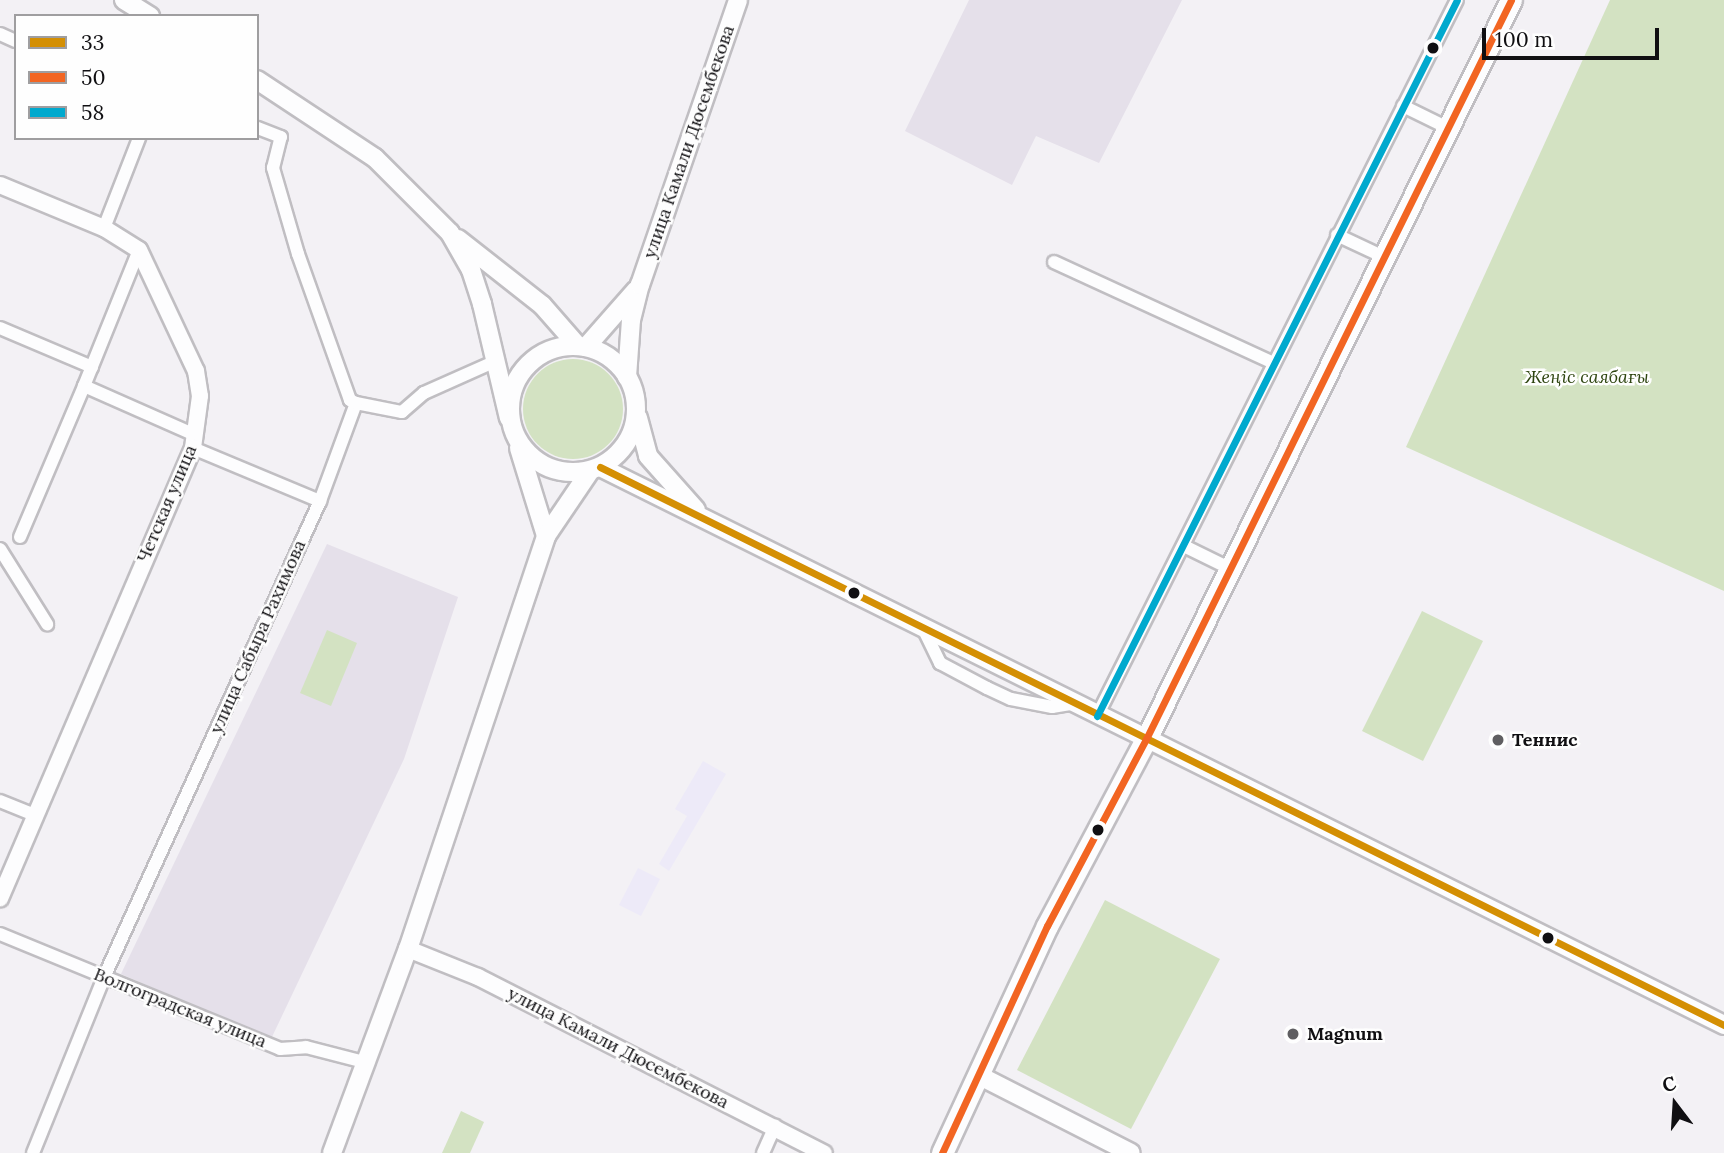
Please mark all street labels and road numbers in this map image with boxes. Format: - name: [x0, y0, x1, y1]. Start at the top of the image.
- street label: улица Камали Дюсембекова: [639, 23, 739, 261]
- street label: Четская улица: [132, 442, 202, 566]
- street label: улица Сабыра Рахимова: [205, 537, 311, 737]
- street label: Волгоградская улица: [91, 963, 269, 1053]
- street label: улица Камали Дюсембекова: [504, 983, 732, 1113]

